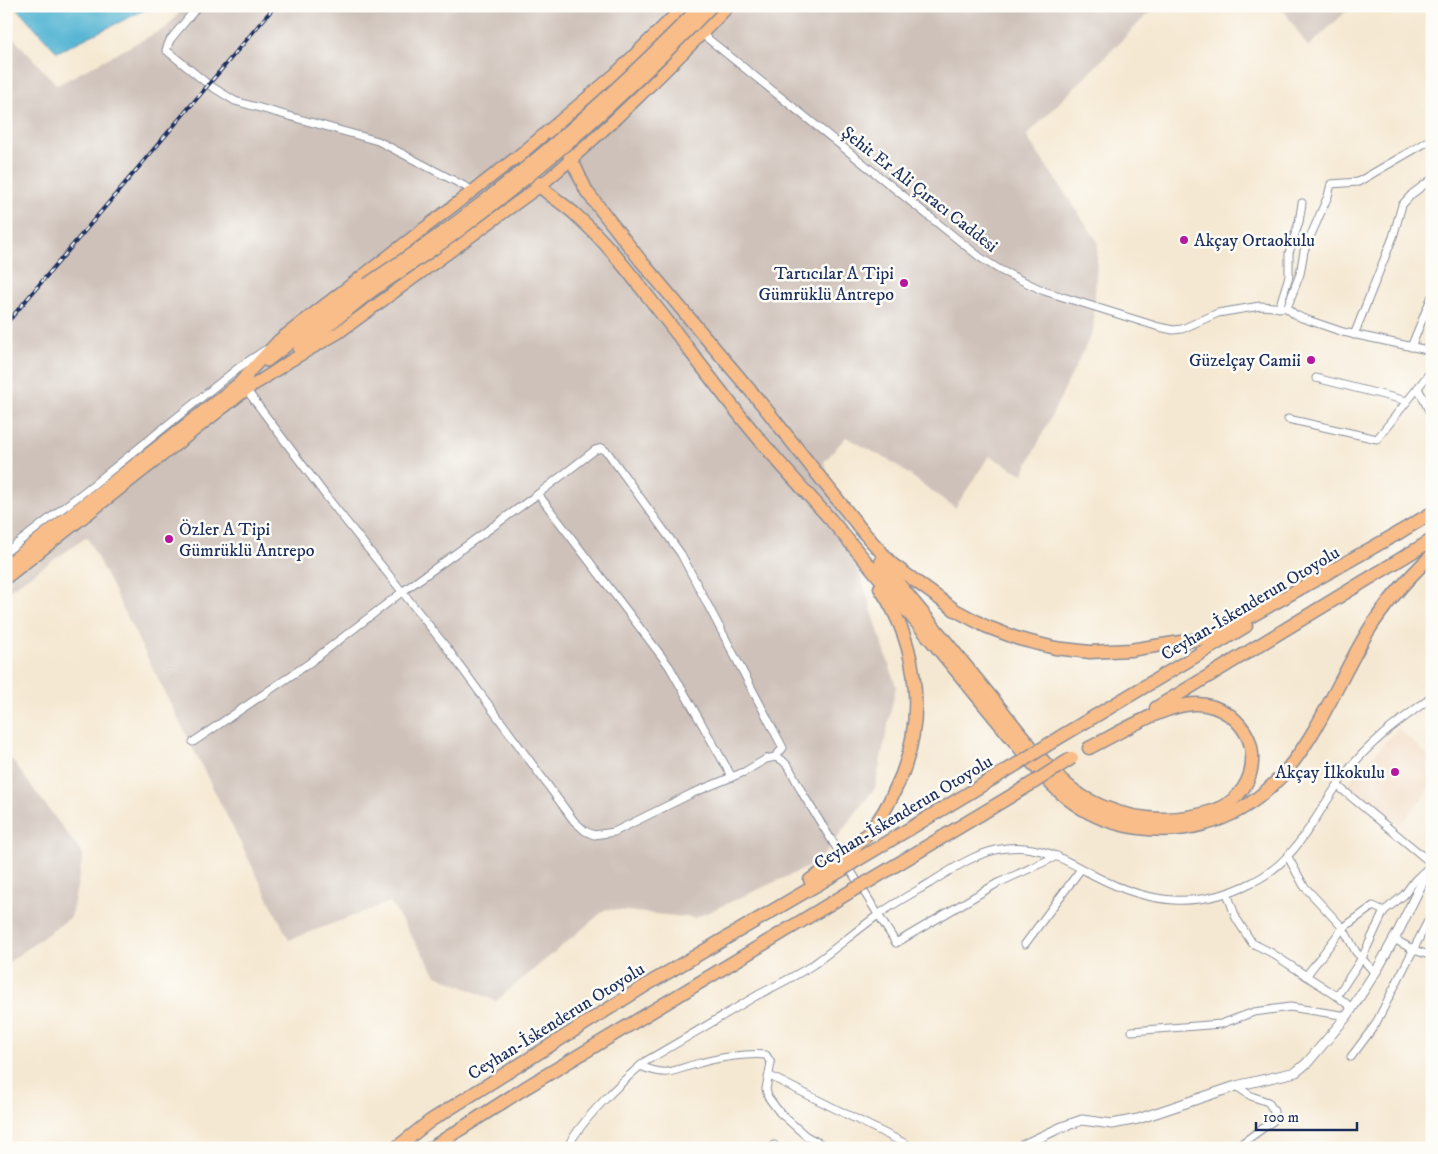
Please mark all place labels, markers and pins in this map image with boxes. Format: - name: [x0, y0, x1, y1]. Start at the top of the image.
- place label: Akçay Ortaokulu: [1194, 230, 1315, 252]
- marker: Akçay Ortaokulu: [1178, 234, 1190, 246]
- place label: Tartıcılar A Tipi Gümrüklü Antrepo: [759, 263, 894, 306]
- marker: Tartıcılar A Tipi Gümrüklü Antrepo: [898, 277, 910, 289]
- place label: Güzelçay Camii: [1189, 350, 1301, 372]
- marker: Güzelçay Camii: [1305, 354, 1317, 366]
- place label: Özler A Tipi Gümrüklü Antrepo: [179, 519, 315, 562]
- marker: Özler A Tipi Gümrüklü Antrepo: [163, 533, 175, 545]
- place label: Akçay İlkokulu: [1275, 761, 1385, 784]
- marker: Akçay İlkokulu: [1389, 766, 1401, 778]

